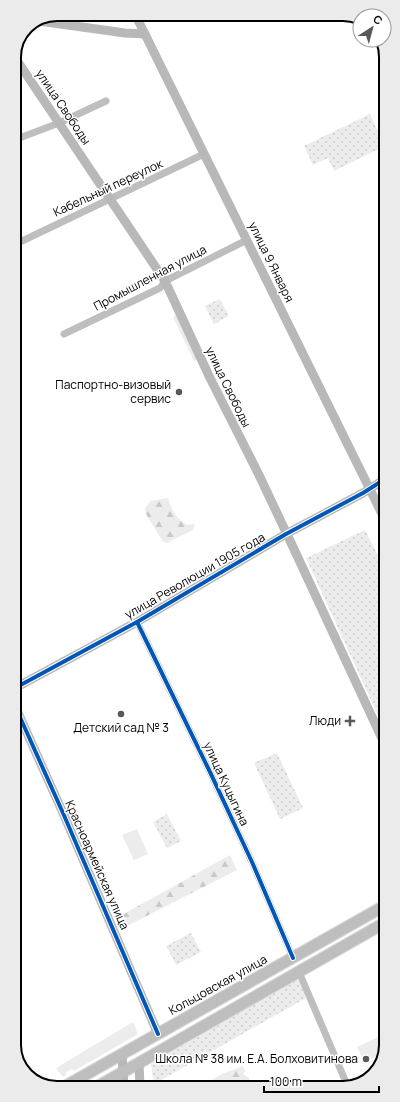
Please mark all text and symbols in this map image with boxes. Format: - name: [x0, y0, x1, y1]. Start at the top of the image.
- north arrow: [352, 8, 392, 48]
- text: С: [370, 11, 386, 28]
- street label: улица Свободы: [32, 66, 95, 148]
- street label: Кабельный переулок: [50, 154, 166, 220]
- street label: улица 9 Января: [245, 219, 298, 305]
- street label: Промышленная улица: [90, 241, 209, 315]
- street label: улица Свободы: [202, 344, 255, 430]
- place label: Паспортно-визовый сервис: [55, 376, 171, 407]
- marker: Паспортно-визовый сервис: [174, 387, 184, 397]
- street label: улица Революции 1905 года: [122, 528, 268, 623]
- marker: Детский сад № 3: [116, 709, 126, 719]
- place label: Люди: [309, 712, 341, 729]
- marker: Люди: [344, 715, 356, 727]
- place label: Детский сад № 3: [73, 719, 169, 736]
- street label: улица Куцыгина: [200, 739, 253, 829]
- street label: Красноармейская улица: [61, 797, 134, 932]
- street label: Кольцовская улица: [166, 950, 270, 1019]
- place label: Школа № 38 им. Е.А. Болховитинова: [155, 1050, 358, 1067]
- marker: Школа № 38 им. Е.А. Болховитинова: [361, 1054, 371, 1064]
- scale bar: [264, 1068, 379, 1094]
- text: 100 m: [270, 1073, 302, 1090]

